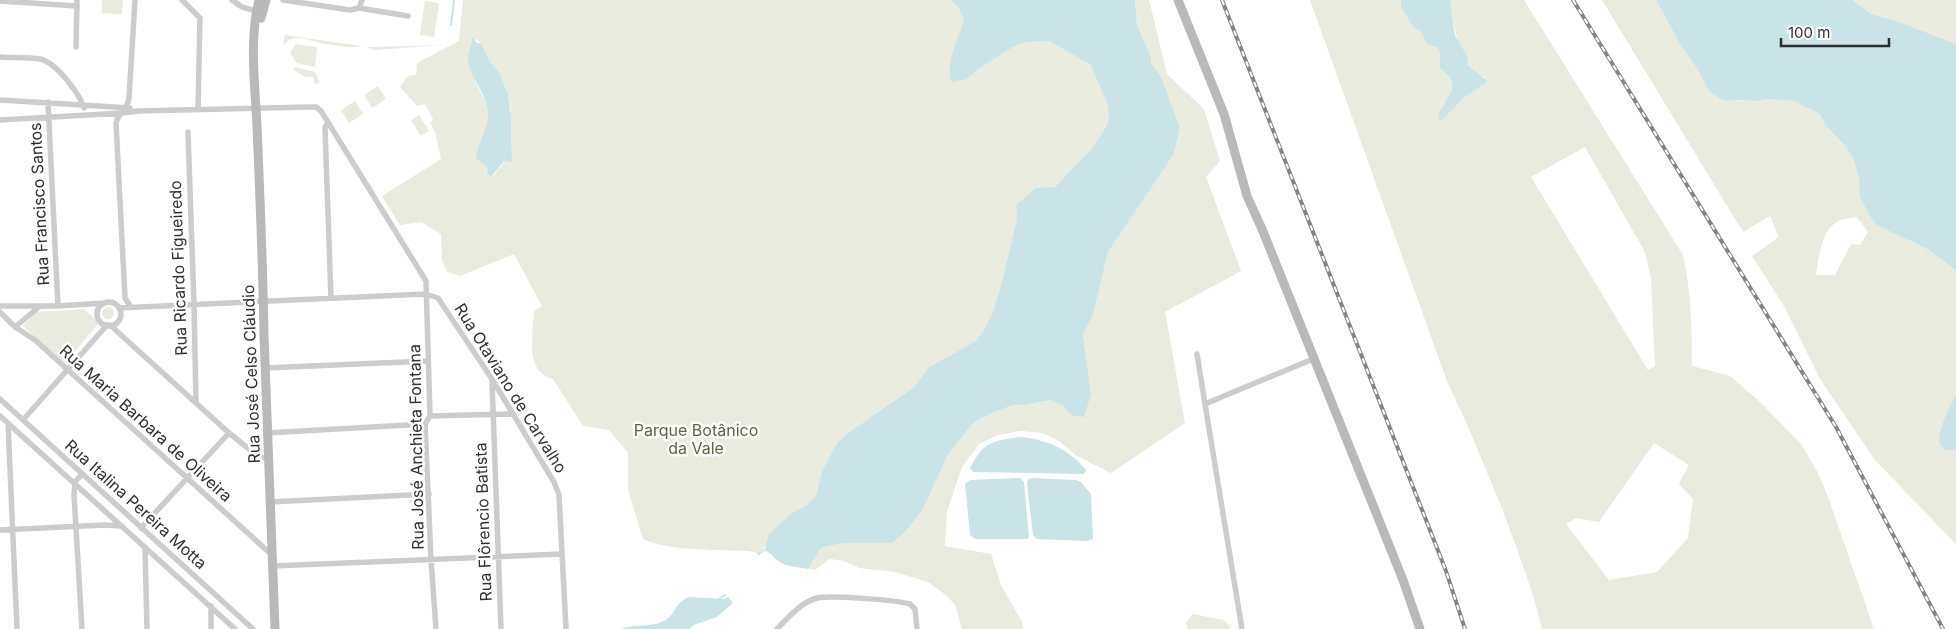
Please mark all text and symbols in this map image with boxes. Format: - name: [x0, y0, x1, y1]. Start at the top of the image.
- scale bar: [1781, 15, 1888, 47]
- text: 100 m: [1788, 23, 1830, 42]
- street label: Rua Francisco Santos: [25, 122, 53, 286]
- street label: Rua Ricardo Figueiredo: [165, 180, 191, 356]
- street label: Rua José Celso Cláudio: [238, 284, 264, 464]
- street label: Rua Otaviano de Carvalho: [450, 299, 572, 477]
- street label: Rua Maria Barbara de Oliveira: [56, 340, 236, 506]
- street label: Rua José Anchieta Fontana: [404, 344, 428, 550]
- park label: Parque Botânico da Vale: [634, 420, 758, 458]
- street label: Rua Italina Pereira Motta: [61, 435, 211, 573]
- street label: Rua Flôrencio Batista: [470, 442, 496, 602]

